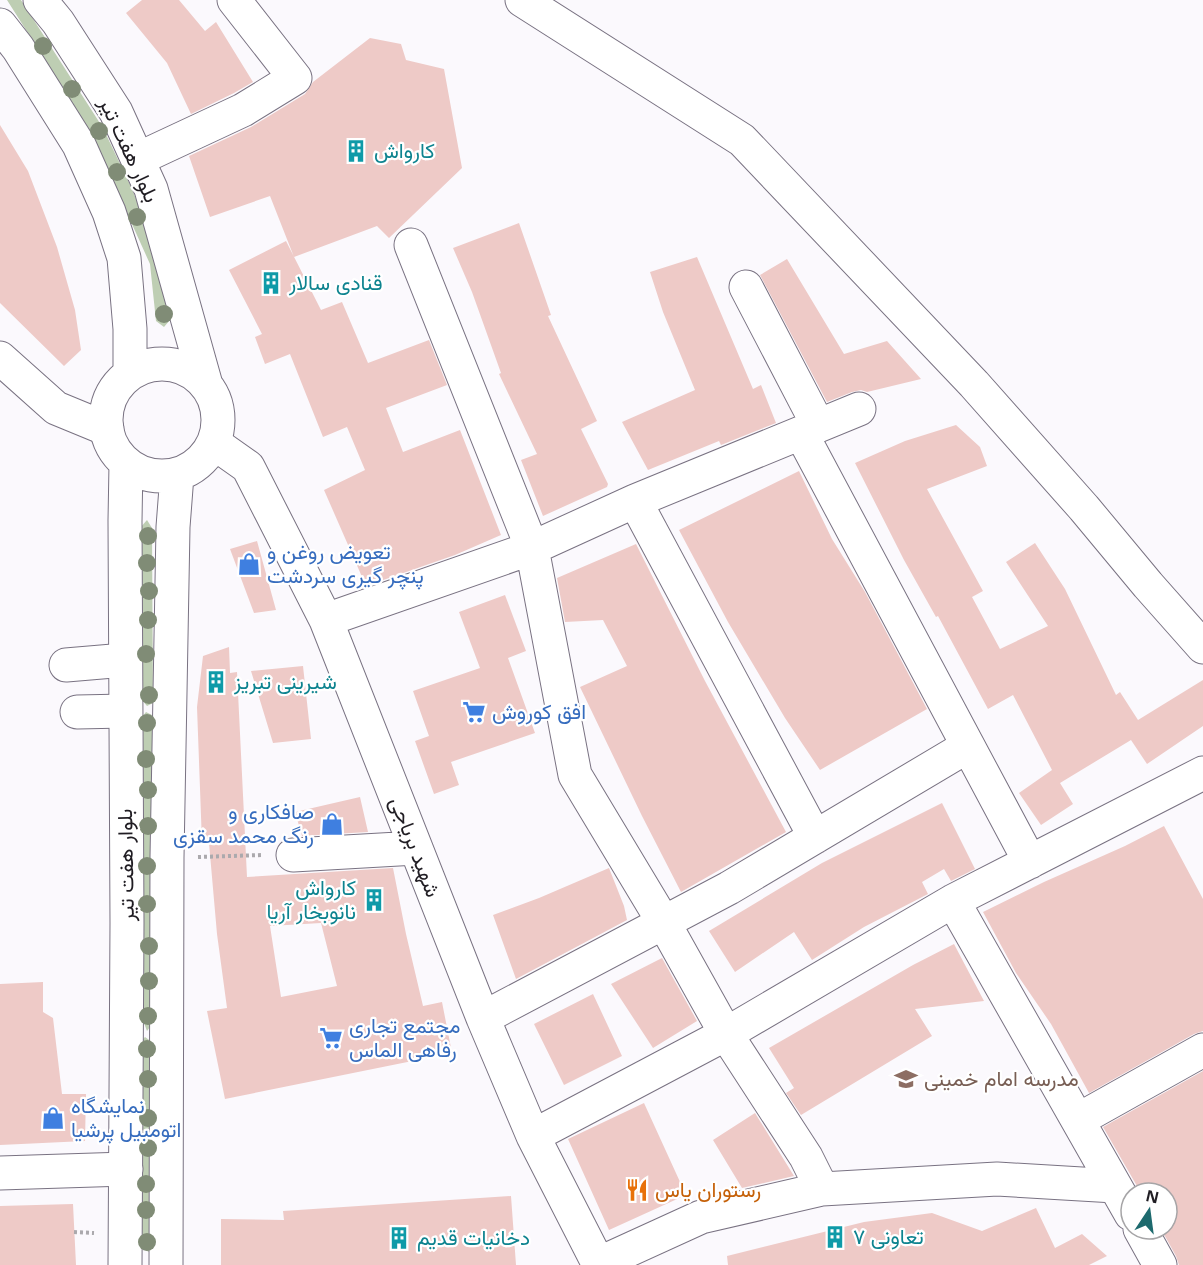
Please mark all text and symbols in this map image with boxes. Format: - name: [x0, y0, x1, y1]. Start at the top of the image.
- street label: بلوار هفت تیر: [93, 92, 166, 207]
- place label: کارواش: [374, 136, 435, 164]
- building icon: کارواش: [343, 138, 369, 164]
- place label: قنادی سالار: [288, 268, 383, 296]
- building icon: قنادی سالار: [258, 270, 284, 296]
- place label: تعویض روغن و پنچر گیری سردشت: [267, 537, 424, 590]
- shop icon: تعویض روغن و پنچر گیری سردشت: [236, 551, 262, 577]
- place label: شیرینی تبریز: [233, 667, 337, 695]
- building icon: شیرینی تبریز: [203, 669, 229, 695]
- place label: افق کوروش: [492, 697, 586, 725]
- supermarket icon: افق کوروش: [461, 699, 487, 725]
- street label: شهید بریاجی: [384, 792, 448, 901]
- place label: صافکاری و رنگ محمد سقزی: [173, 797, 314, 849]
- street label: بلوار هفت تیر: [110, 808, 140, 923]
- shop icon: صافکاری و رنگ محمد سقزی: [319, 811, 345, 837]
- place label: کارواش نانوبخار آریا: [266, 873, 356, 925]
- building icon: کارواش نانوبخار آریا: [361, 887, 387, 913]
- place label: مجتمع تجاری رفاهی الماس: [349, 1011, 460, 1063]
- supermarket icon: مجتمع تجاری رفاهی الماس: [318, 1025, 344, 1051]
- place label: مدرسه امام خمینی: [924, 1064, 1079, 1093]
- school or university icon: مدرسه امام خمینی: [893, 1066, 919, 1092]
- place label: نمایشگاه اتومبیل پرشیا: [71, 1091, 181, 1144]
- shop icon: نمایشگاه اتومبیل پرشیا: [40, 1105, 66, 1131]
- place label: رستوران یاس: [655, 1175, 761, 1203]
- restaurant icon: رستوران یاس: [624, 1177, 650, 1203]
- north arrow: [1119, 1181, 1179, 1241]
- text: N: [1144, 1184, 1161, 1209]
- place label: تعاونی ۷: [853, 1222, 924, 1250]
- place label: دخانیات قدیم: [417, 1223, 530, 1252]
- building icon: تعاونی ۷: [822, 1224, 848, 1250]
- building icon: دخانیات قدیم: [386, 1225, 412, 1251]

